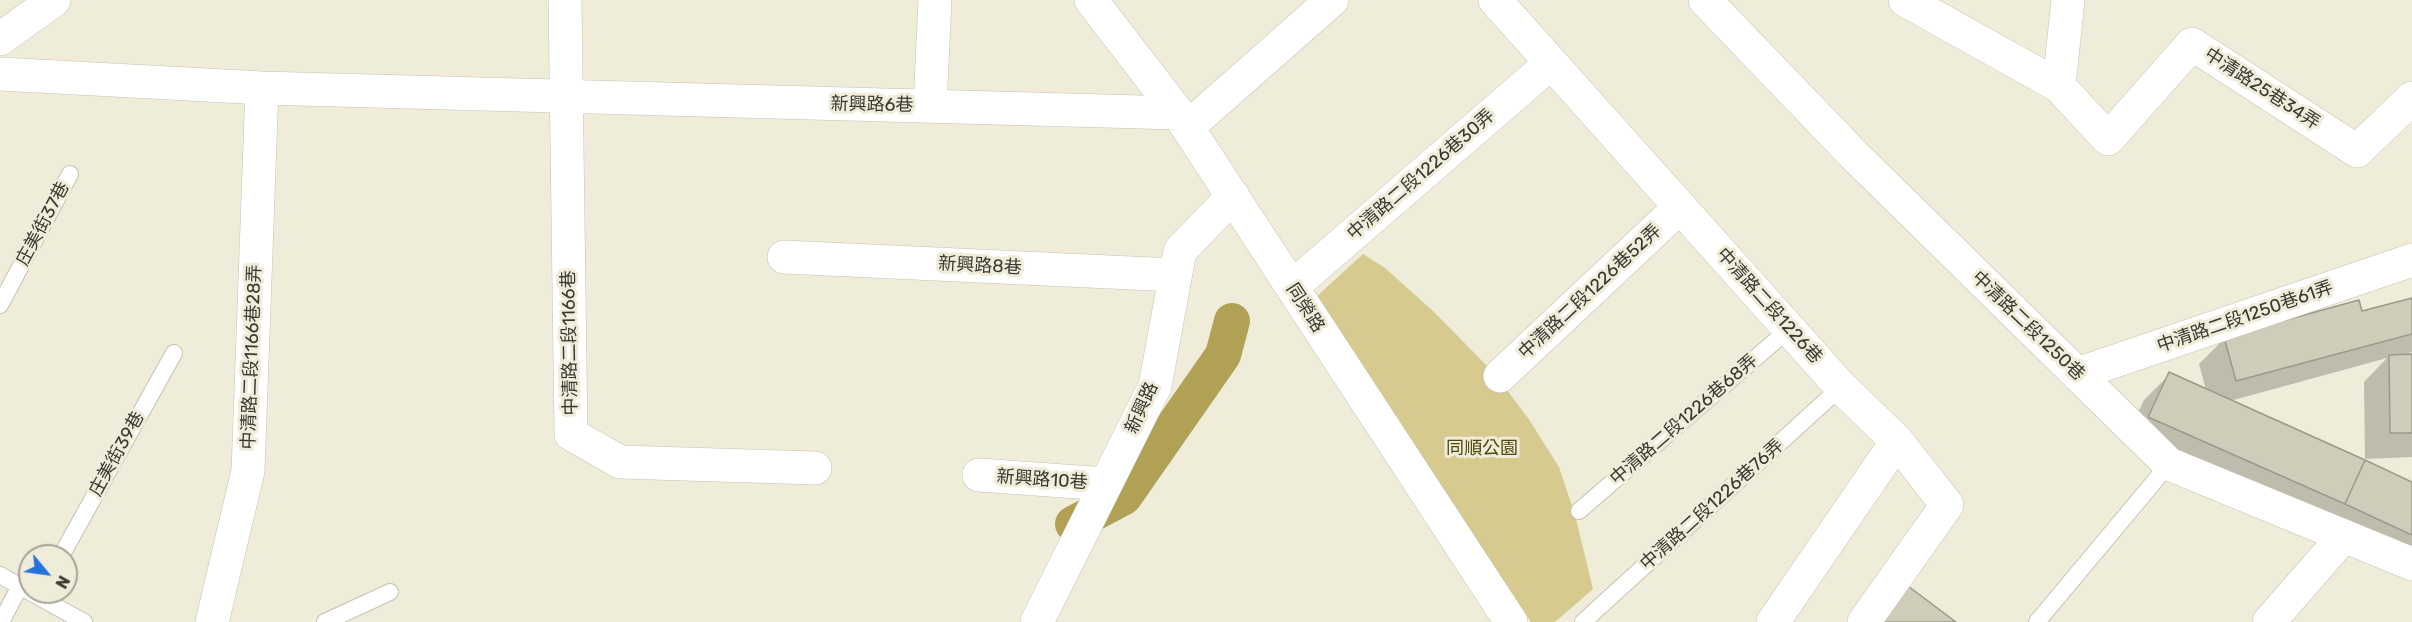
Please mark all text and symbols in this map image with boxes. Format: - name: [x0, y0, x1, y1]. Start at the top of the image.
- street label: 中清路25巷34弄: [2200, 44, 2324, 134]
- street label: 新興路6巷: [830, 93, 914, 117]
- street label: 中清路二段1226巷30弄: [1343, 105, 1499, 245]
- street label: 庄美街37巷: [12, 178, 74, 270]
- street label: 中清路二段1226巷52弄: [1514, 220, 1666, 364]
- street label: 中清路二段1226巷: [1712, 244, 1826, 368]
- street label: 新興路8巷: [938, 253, 1022, 279]
- street label: 中清路二段1166巷28弄: [238, 264, 266, 450]
- street label: 中清路二段1250巷: [1967, 267, 2089, 385]
- street label: 中清路二段1166巷: [558, 270, 582, 416]
- street label: 中清路二段1250巷61弄: [2154, 277, 2336, 357]
- street label: 同榮路: [1281, 279, 1329, 337]
- street label: 中清路二段1226巷68弄: [1606, 350, 1762, 490]
- street label: 新興路: [1121, 379, 1163, 437]
- street label: 庄美街39巷: [85, 408, 149, 500]
- street label: 中清路二段1226巷76弄: [1636, 435, 1788, 575]
- park label: 同順公園: [1446, 438, 1518, 460]
- street label: 新興路10巷: [996, 466, 1088, 494]
- north arrow: [18, 544, 78, 604]
- text: N: [51, 572, 74, 592]

